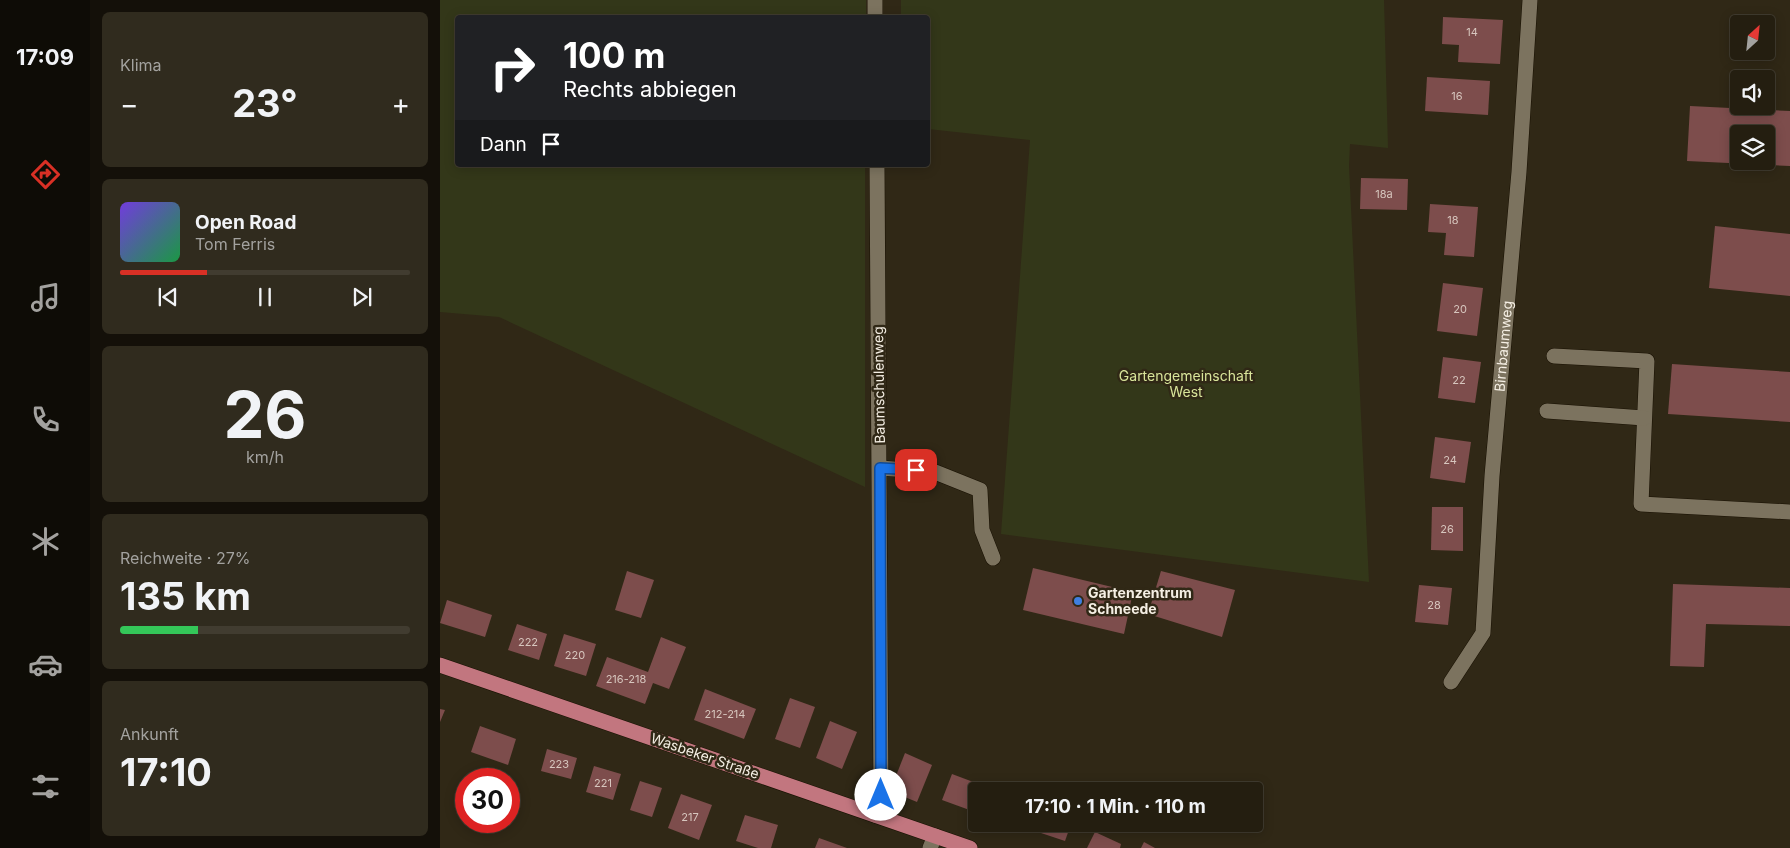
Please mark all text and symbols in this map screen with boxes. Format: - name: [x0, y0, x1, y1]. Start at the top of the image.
- north arrow: [1730, 15, 1775, 60]
- map controls: [1730, 15, 1775, 170]
- house number: 14: [1466, 25, 1478, 39]
- text: 100 m: [563, 34, 666, 76]
- icon: right: [480, 35, 545, 100]
- text: 17:09: [16, 44, 74, 70]
- text: Klima: [120, 55, 162, 75]
- button: sound: [1730, 70, 1775, 115]
- text: Rechts abbiegen: [563, 76, 737, 102]
- text: 23°: [232, 80, 298, 126]
- text: −: [120, 87, 139, 121]
- text: +: [391, 87, 410, 121]
- house number: 16: [1451, 89, 1463, 103]
- button: layers: [1730, 125, 1775, 170]
- icon: arrive: [537, 130, 565, 158]
- text: Dann: [480, 133, 527, 156]
- icon: directions: [28, 157, 63, 192]
- house number: 18a: [1375, 187, 1393, 201]
- text: Open Road: [195, 211, 296, 234]
- house number: 18: [1447, 213, 1459, 227]
- text: Tom Ferris: [195, 234, 275, 254]
- icon: music: [28, 280, 63, 315]
- icon: previous: [154, 283, 182, 311]
- icon: pause: [251, 283, 279, 311]
- icon: next: [348, 283, 376, 311]
- street label: Birnbaumweg: [1491, 300, 1516, 393]
- house number: 20: [1453, 302, 1467, 316]
- street label: Baumschulenweg: [869, 326, 888, 444]
- park label: Gartengemeinschaft West: [1119, 367, 1254, 400]
- house number: 22: [1452, 373, 1466, 387]
- text: 26: [223, 375, 307, 454]
- icon: phone: [28, 402, 63, 437]
- text: km/h: [246, 447, 284, 467]
- pin: [895, 449, 937, 491]
- house number: 24: [1443, 453, 1457, 467]
- icon: arrive: [902, 456, 930, 484]
- house number: 26: [1440, 522, 1454, 536]
- icon: climate: [28, 524, 63, 559]
- text: Reichweite · 27%: [120, 548, 250, 568]
- text: 135 km: [120, 573, 251, 619]
- place label: Gartenzentrum Schneede: [1088, 584, 1192, 617]
- marker: Gartenzentrum Schneede: [1072, 595, 1084, 607]
- house number: 28: [1427, 598, 1441, 612]
- house number: 222: [518, 635, 538, 649]
- icon: car: [28, 647, 63, 682]
- house number: 220: [565, 648, 585, 662]
- house number: 216-218: [606, 672, 647, 686]
- house number: 212-214: [705, 707, 745, 721]
- text: Ankunft: [120, 724, 179, 744]
- street label: Wasbeker Straße: [649, 729, 761, 782]
- text: 17:10: [120, 749, 212, 795]
- house number: 223: [549, 757, 569, 771]
- speed limit sign: 30: [455, 768, 520, 833]
- position arrow: [854, 768, 906, 820]
- icon: filters: [28, 769, 63, 804]
- house number: 221: [594, 776, 612, 790]
- text: 17:10 · 1 Min. · 110 m: [1025, 795, 1206, 818]
- house number: 217: [681, 810, 699, 824]

